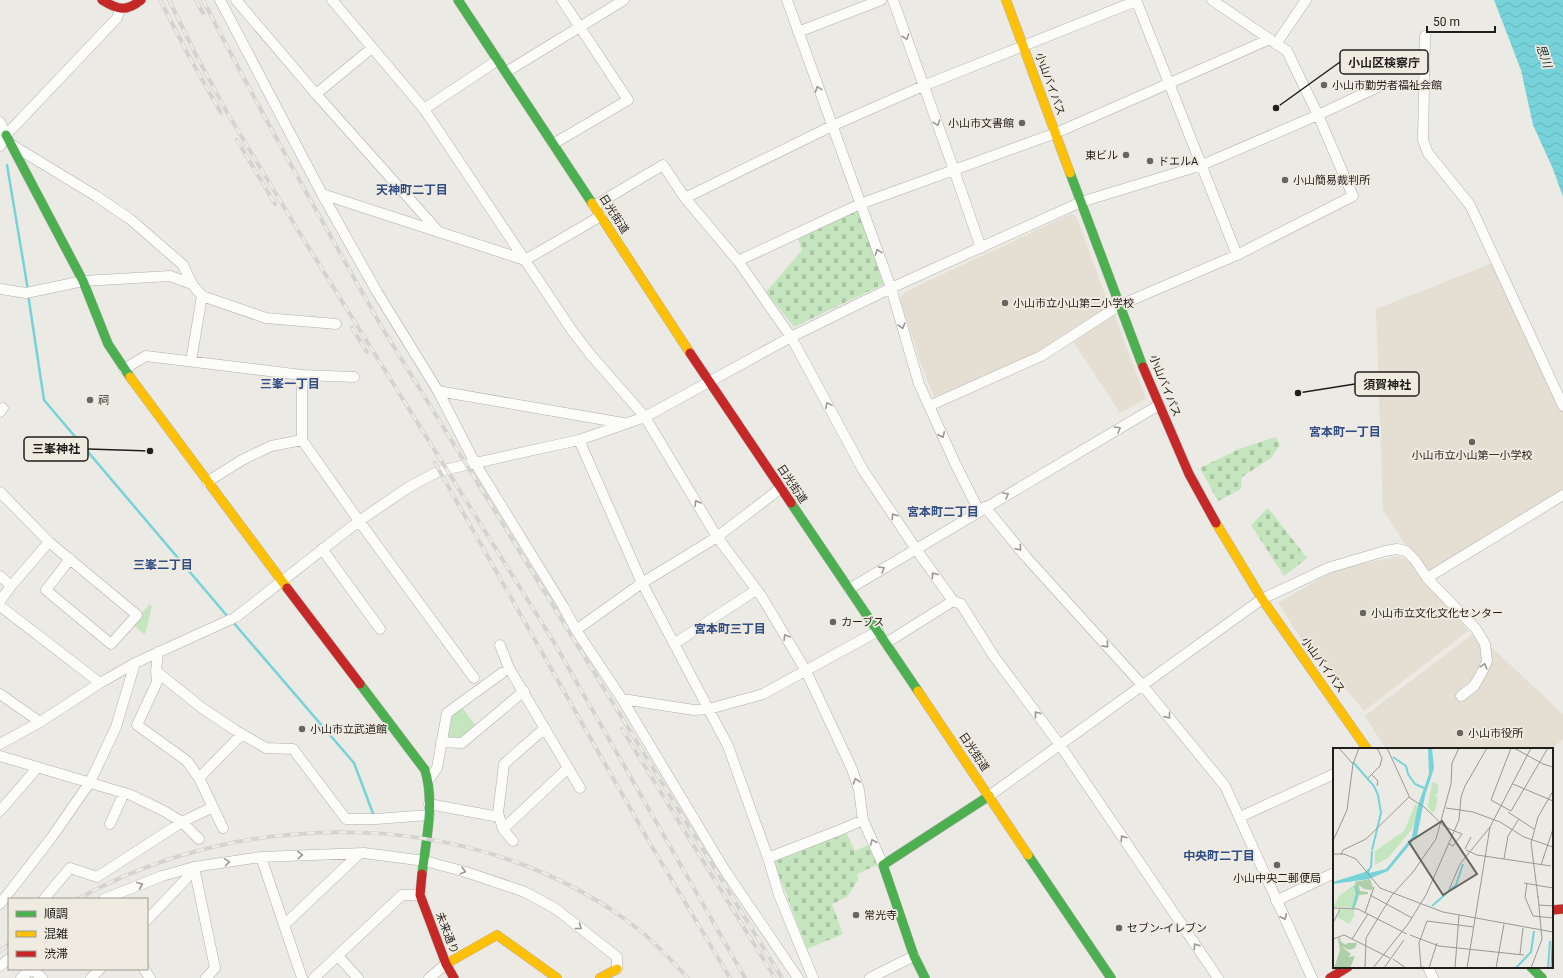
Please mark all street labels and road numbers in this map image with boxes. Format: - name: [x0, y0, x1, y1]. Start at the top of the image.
- street label: 小山バイパス: [1033, 51, 1067, 117]
- street label: 日光街道: [597, 192, 631, 236]
- street label: 小山バイパス: [1147, 353, 1183, 419]
- street label: 日光街道: [774, 462, 810, 506]
- street label: 小山バイパス: [1298, 635, 1348, 695]
- street label: 日光街道: [956, 730, 992, 774]
- street label: 未来通り: [433, 910, 461, 956]

